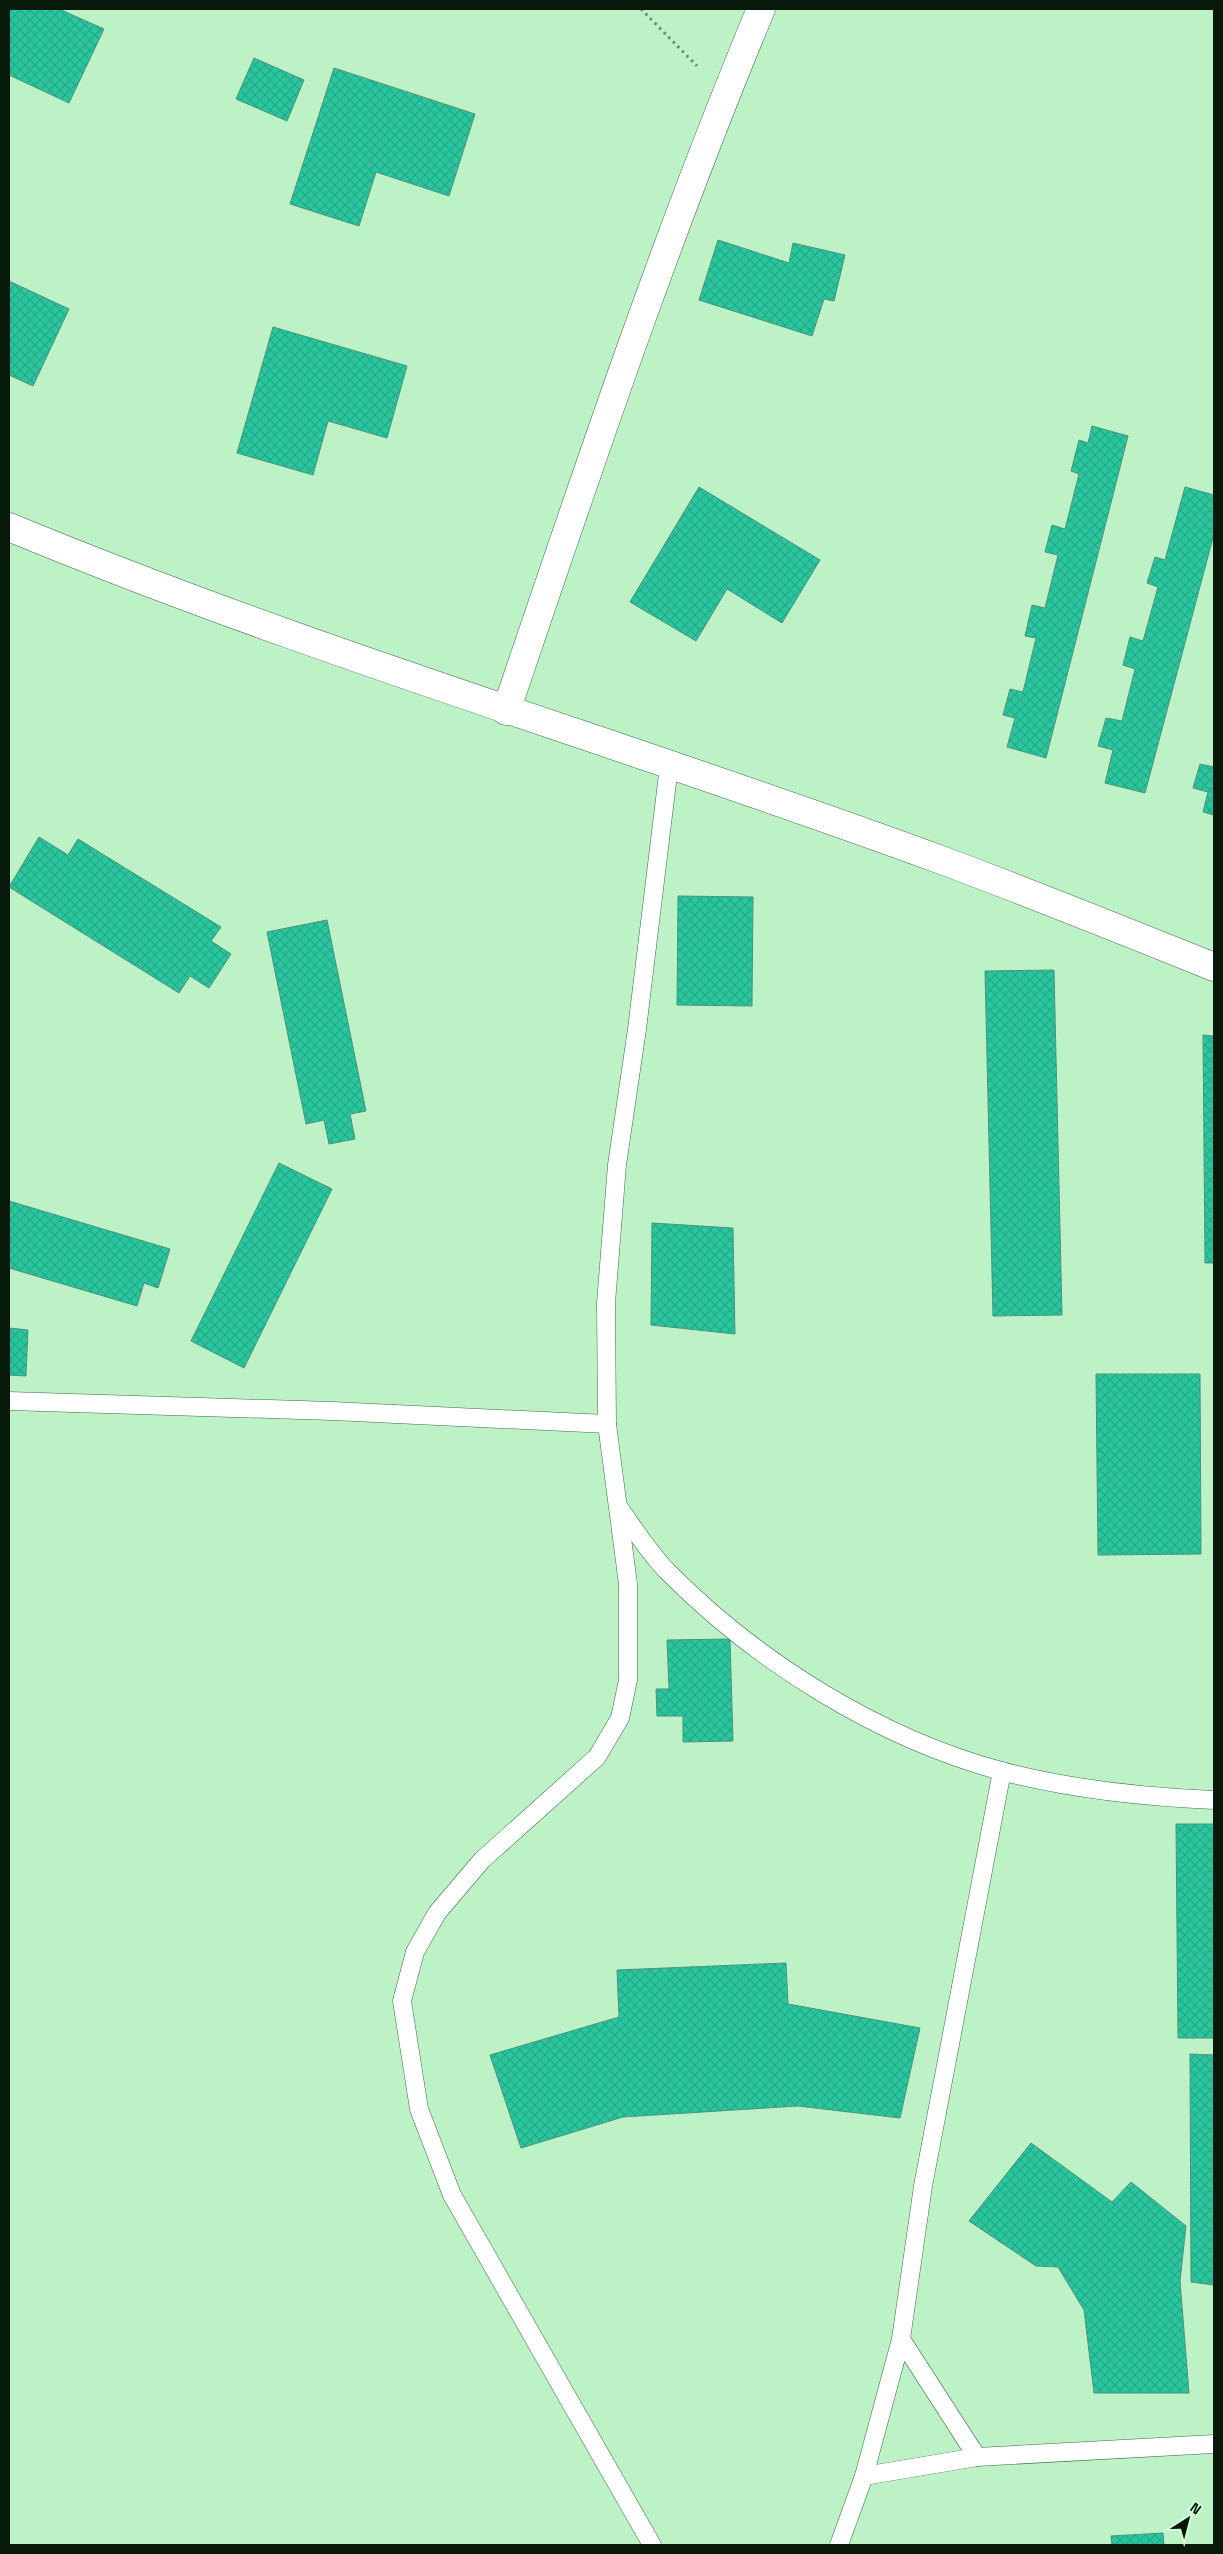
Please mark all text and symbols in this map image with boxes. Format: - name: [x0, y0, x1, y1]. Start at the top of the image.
- north arrow: [1163, 2494, 1213, 2544]
- text: N: [1187, 2498, 1205, 2519]

